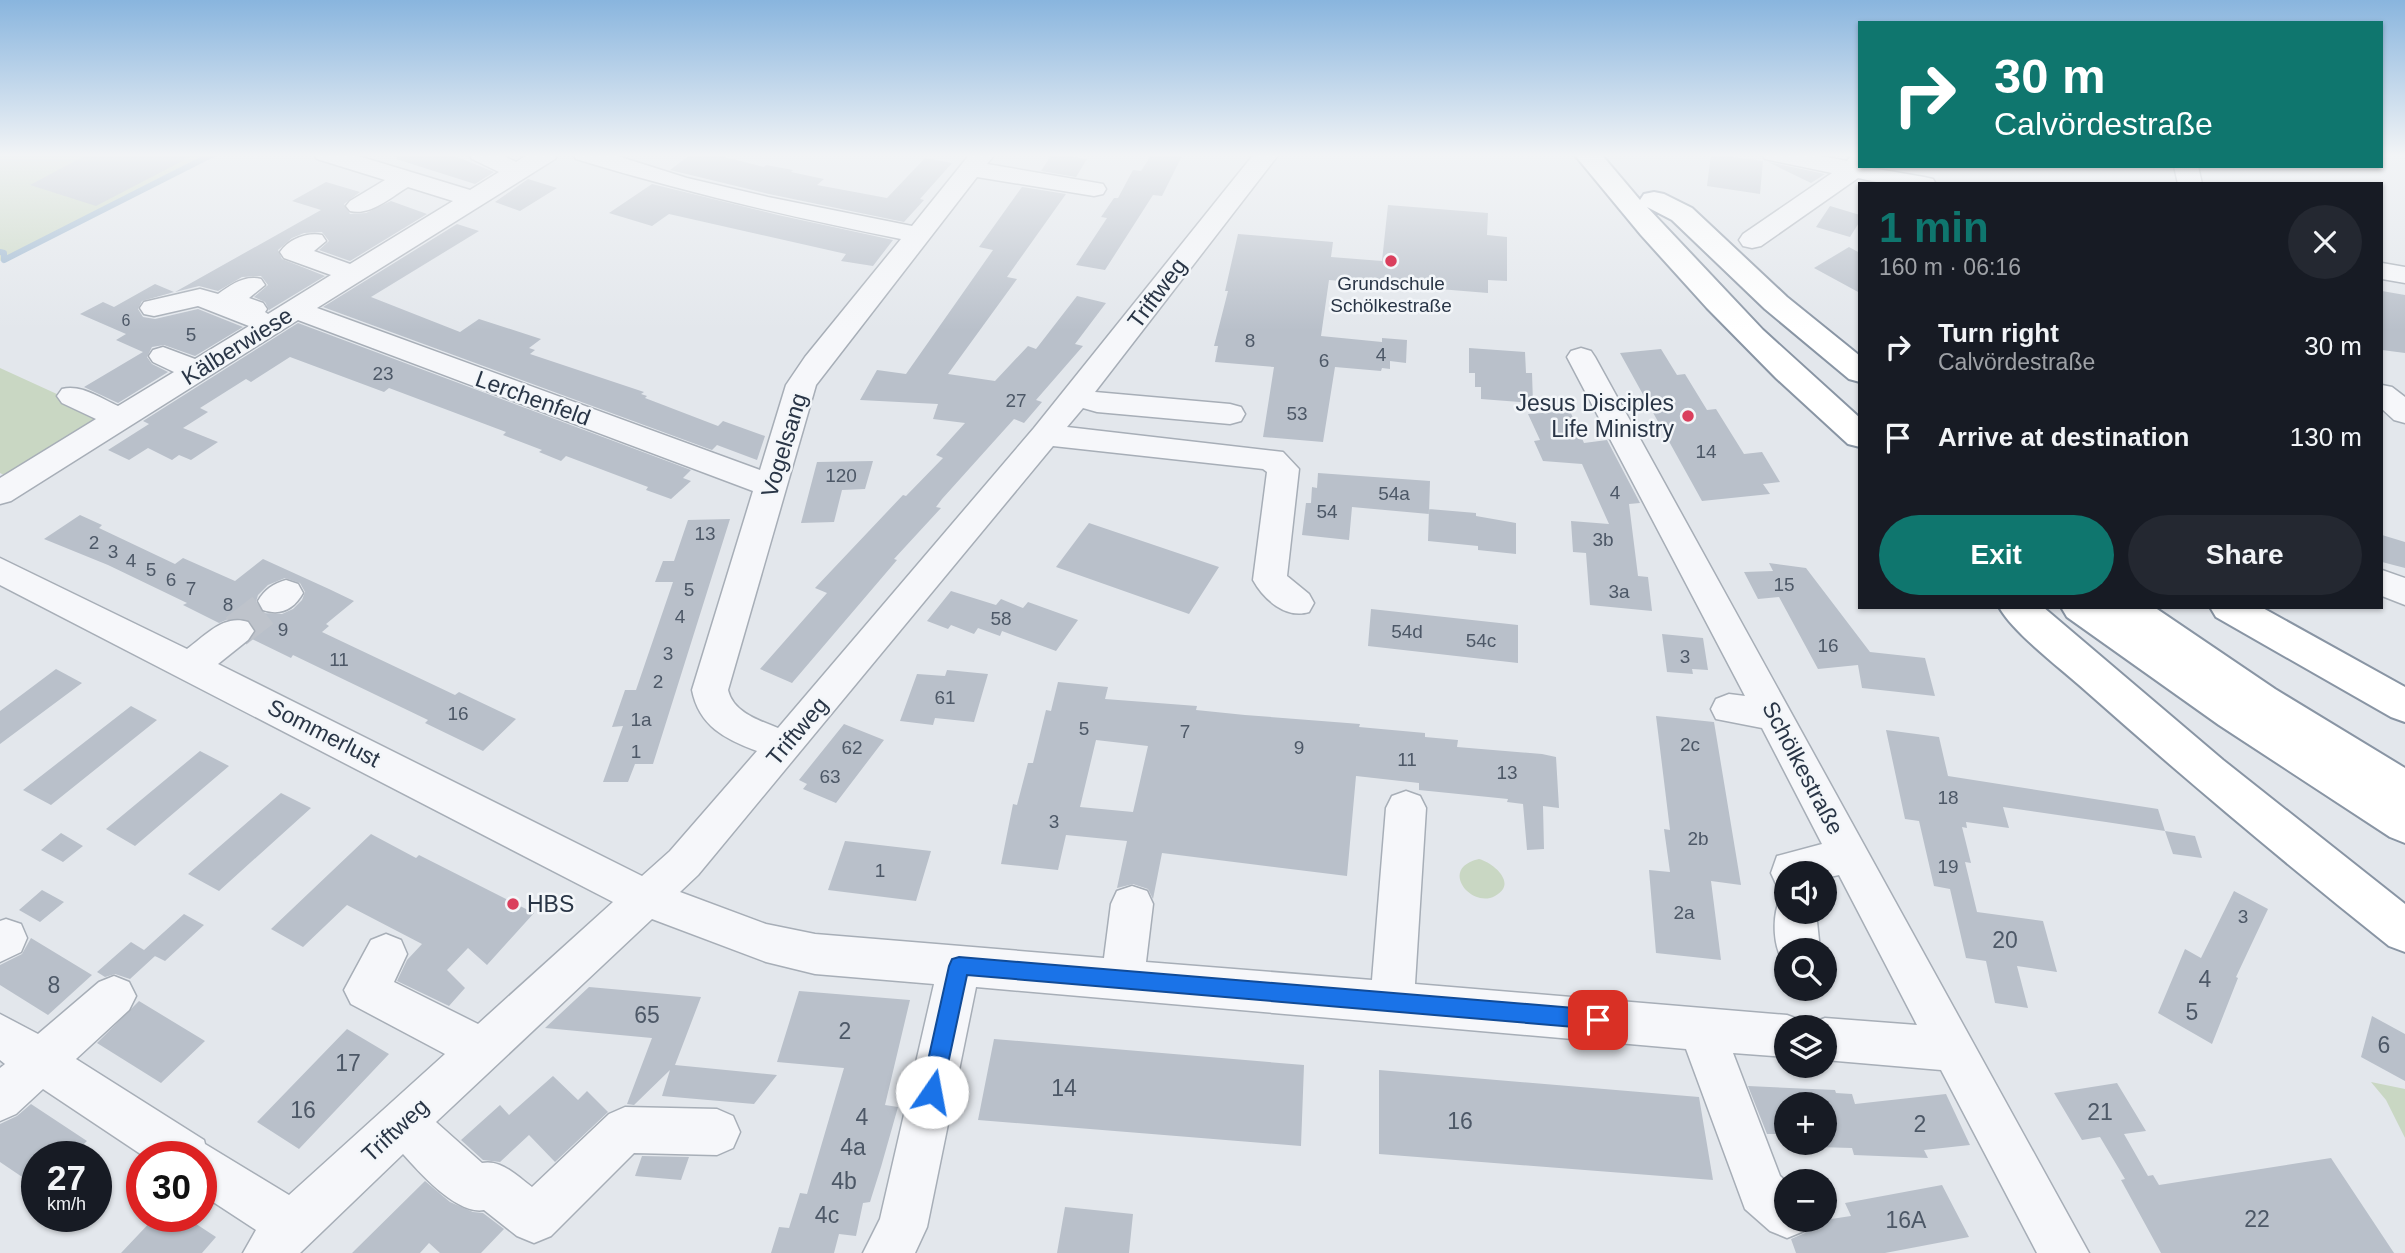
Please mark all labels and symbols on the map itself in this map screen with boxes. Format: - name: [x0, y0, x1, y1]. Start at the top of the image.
- street label: Triftweg: [1122, 253, 1192, 333]
- marker: Grundschule Schölkestraße: [1383, 253, 1399, 269]
- place label: Grundschule Schölkestraße: [1330, 273, 1452, 316]
- street label: Kälberwiese: [177, 302, 297, 390]
- house number: 6: [122, 312, 131, 329]
- house number: 5: [186, 324, 196, 345]
- house number: 8: [1245, 330, 1255, 351]
- house number: 4: [1376, 344, 1387, 365]
- house number: 6: [1319, 350, 1329, 371]
- house number: 23: [372, 363, 394, 384]
- street label: Lerchenfeld: [472, 365, 594, 431]
- street label: Vogelsang: [756, 390, 812, 500]
- house number: 27: [1005, 390, 1027, 411]
- place label: Jesus Disciples Life Ministry: [1516, 390, 1674, 442]
- house number: 53: [1286, 403, 1308, 424]
- marker: Jesus Disciples Life Ministry: [1680, 408, 1696, 424]
- house number: 14: [1695, 441, 1717, 462]
- house number: 120: [825, 465, 857, 486]
- house number: 4: [1610, 482, 1621, 503]
- house number: 54a: [1378, 483, 1410, 504]
- house number: 54: [1316, 501, 1338, 522]
- house number: 13: [694, 523, 716, 544]
- house number: 3b: [1592, 529, 1614, 550]
- house number: 2: [89, 532, 99, 553]
- house number: 3: [108, 541, 118, 562]
- house number: 4: [126, 550, 137, 571]
- house number: 5: [146, 559, 156, 580]
- house number: 6: [166, 569, 176, 590]
- house number: 15: [1773, 574, 1795, 595]
- house number: 7: [186, 578, 196, 599]
- house number: 5: [684, 579, 694, 600]
- house number: 3a: [1608, 581, 1630, 602]
- house number: 8: [223, 594, 233, 615]
- house number: 4: [675, 606, 686, 627]
- house number: 58: [990, 608, 1012, 629]
- house number: 9: [278, 619, 288, 640]
- house number: 54d: [1391, 621, 1423, 642]
- house number: 54c: [1466, 630, 1496, 651]
- house number: 16: [1817, 635, 1839, 656]
- house number: 3: [663, 643, 673, 664]
- house number: 3: [1680, 646, 1690, 667]
- house number: 11: [329, 649, 349, 670]
- house number: 2: [653, 671, 663, 692]
- house number: 61: [934, 687, 956, 708]
- street label: Triftweg: [761, 692, 833, 770]
- street label: Sommerlust: [263, 694, 385, 773]
- street label: Schölkestraße: [1757, 697, 1849, 839]
- house number: 16: [447, 703, 469, 724]
- house number: 1a: [630, 709, 652, 730]
- house number: 5: [1079, 718, 1089, 739]
- house number: 7: [1180, 721, 1190, 742]
- house number: 2c: [1680, 734, 1700, 755]
- house number: 62: [841, 737, 863, 758]
- house number: 9: [1294, 737, 1304, 758]
- house number: 1: [631, 741, 641, 762]
- house number: 11: [1397, 749, 1417, 770]
- house number: 13: [1496, 762, 1518, 783]
- house number: 63: [819, 766, 841, 787]
- house number: 18: [1937, 787, 1959, 808]
- house number: 3: [1049, 811, 1059, 832]
- house number: 2b: [1687, 828, 1709, 849]
- house number: 19: [1937, 856, 1959, 877]
- house number: 1: [875, 860, 885, 881]
- place label: HBS: [527, 891, 574, 917]
- marker: HBS: [505, 896, 521, 912]
- house number: 2a: [1673, 902, 1695, 923]
- house number: 3: [2238, 906, 2248, 927]
- house number: 20: [1992, 927, 2018, 953]
- house number: 4: [2199, 966, 2212, 992]
- house number: 8: [48, 972, 60, 998]
- pin: [1568, 990, 1628, 1050]
- house number: 5: [2186, 999, 2198, 1025]
- house number: 65: [634, 1002, 660, 1028]
- house number: 2: [839, 1018, 851, 1044]
- house number: 6: [2378, 1032, 2390, 1058]
- house number: 17: [335, 1050, 361, 1076]
- position arrow: [895, 1055, 969, 1129]
- house number: 14: [1051, 1075, 1077, 1101]
- street label: Triftweg: [357, 1093, 433, 1167]
- house number: 16: [290, 1097, 316, 1123]
- house number: 21: [2087, 1099, 2113, 1125]
- house number: 4: [856, 1104, 869, 1130]
- house number: 16: [1447, 1108, 1473, 1134]
- house number: 2: [1914, 1111, 1926, 1137]
- house number: 4a: [840, 1134, 866, 1160]
- speed limit sign: 30: [126, 1141, 217, 1232]
- house number: 4b: [831, 1168, 857, 1194]
- house number: 4c: [815, 1202, 839, 1228]
- house number: 22: [2244, 1206, 2270, 1232]
- house number: 16A: [1886, 1207, 1927, 1233]

